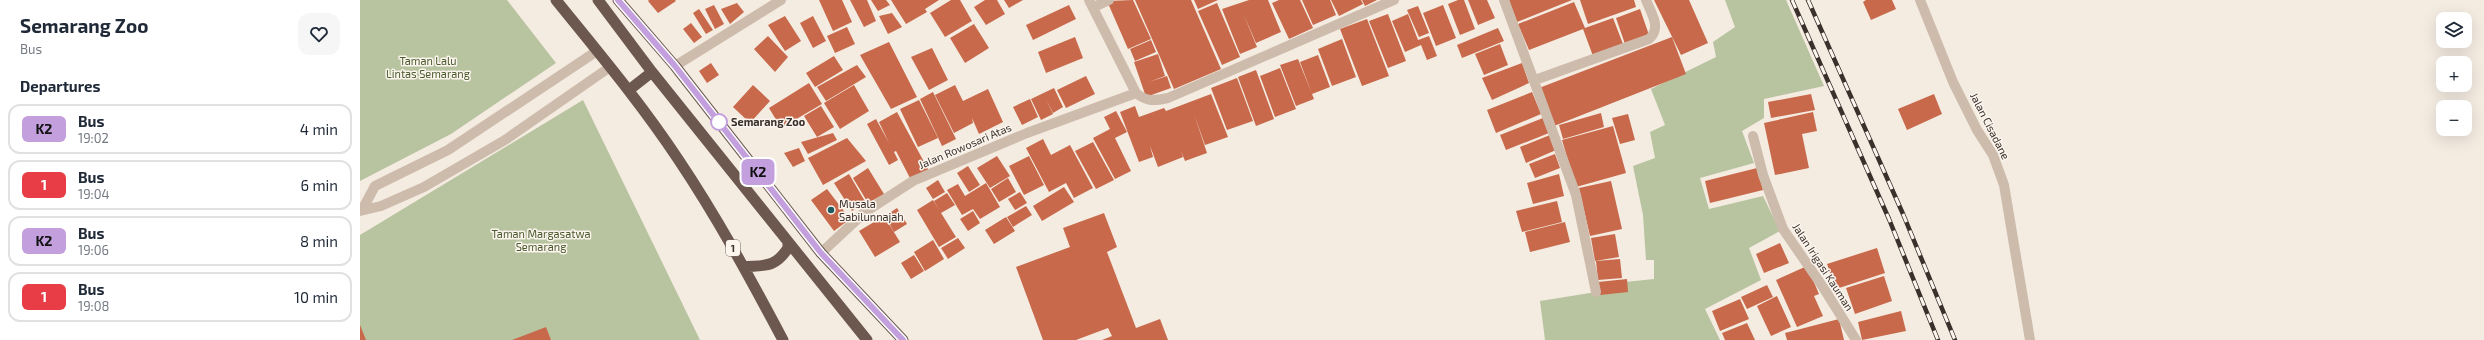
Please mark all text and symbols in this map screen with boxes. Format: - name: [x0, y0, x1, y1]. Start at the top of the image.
- map controls: [2436, 12, 2472, 136]
- button: layers: [2436, 12, 2472, 48]
- button: heart: [298, 13, 340, 55]
- text: Semarang Zoo: [20, 14, 148, 37]
- text: Bus: [20, 41, 42, 57]
- park label: Taman Lalu Lintas Semarang: [386, 54, 470, 80]
- button: +: [2436, 56, 2472, 92]
- text: Departures: [20, 77, 100, 95]
- street label: Jalan Cisadane: [1968, 90, 2013, 161]
- button: −: [2436, 100, 2472, 136]
- text: Bus: [78, 112, 104, 130]
- marker: Semarang Zoo: [710, 113, 728, 131]
- place label: Semarang Zoo: [731, 115, 806, 128]
- text: K2: [35, 120, 53, 137]
- text: 4 min: [300, 120, 338, 138]
- street label: Jalan Rowosari Atas: [916, 120, 1014, 171]
- text: 19:02: [78, 130, 109, 146]
- line badge: K2: [740, 159, 776, 185]
- text: K2: [749, 163, 767, 180]
- text: Bus: [78, 168, 104, 186]
- text: 1: [41, 176, 47, 193]
- text: 6 min: [300, 176, 338, 194]
- text: 19:04: [78, 186, 110, 202]
- place label: Musala Sabilunnajah: [839, 197, 904, 224]
- marker: Musala Sabilunnajah: [826, 205, 836, 215]
- street label: Jalan Irigasi Kauman: [1790, 221, 1857, 313]
- text: Bus: [78, 224, 104, 242]
- park label: Taman Margasatwa Semarang: [492, 227, 590, 253]
- text: K2: [35, 232, 53, 249]
- text: 8 min: [300, 232, 338, 250]
- road number: 1: [726, 240, 740, 256]
- text: 19:06: [78, 242, 109, 258]
- text: Bus: [78, 280, 104, 298]
- text: 1: [41, 288, 47, 305]
- text: 10 min: [294, 288, 338, 306]
- text: 19:08: [78, 298, 109, 314]

